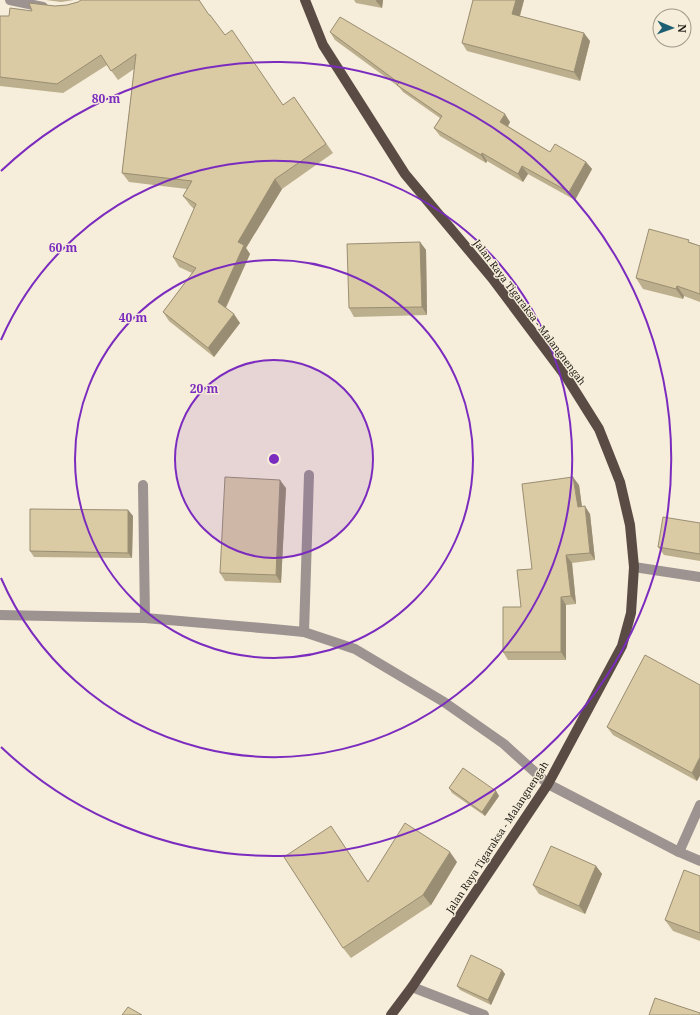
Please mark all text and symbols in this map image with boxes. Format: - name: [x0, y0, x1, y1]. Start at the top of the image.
- north arrow: [652, 8, 692, 48]
- text: N: [675, 24, 690, 33]
- text: 80 m: [92, 90, 120, 107]
- street label: Jalan Raya Tigaraksa - Malangnengah: [470, 236, 590, 388]
- text: 60 m: [49, 239, 77, 256]
- text: 40 m: [119, 309, 147, 326]
- text: 20 m: [190, 380, 218, 397]
- centre of rings: [267, 452, 281, 466]
- street label: Jalan Raya Tigaraksa - Malangnengah: [442, 758, 552, 917]

